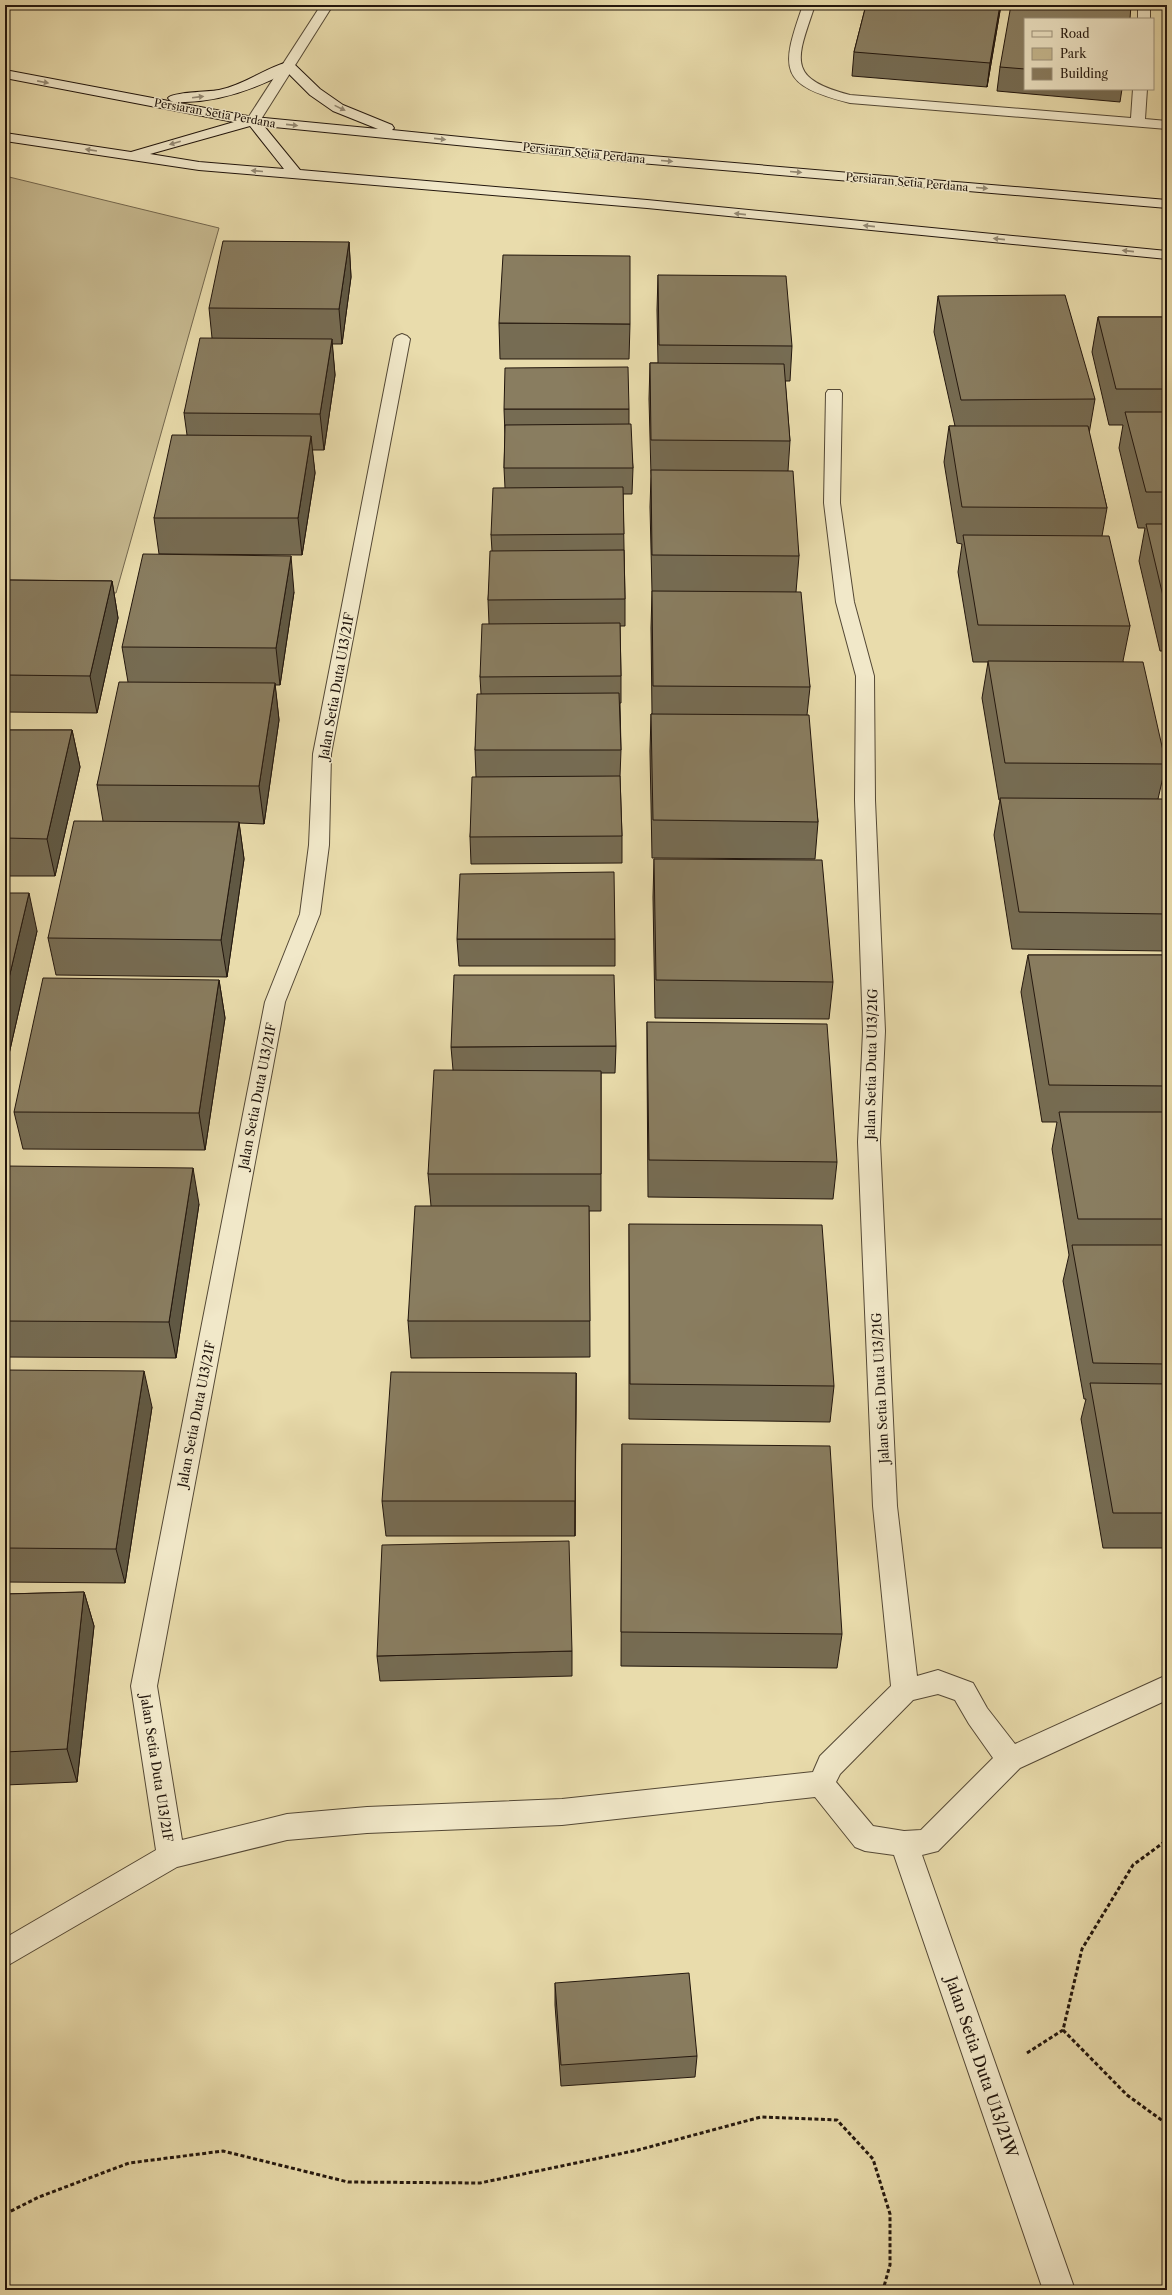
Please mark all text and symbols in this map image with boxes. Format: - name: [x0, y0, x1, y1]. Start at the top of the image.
- legend: [1024, 18, 1154, 90]
- text: Road: [1060, 26, 1090, 41]
- text: Park: [1060, 46, 1087, 61]
- text: Building: [1060, 66, 1108, 81]
- one-way arrow: [37, 79, 49, 85]
- one-way arrow: [192, 94, 205, 100]
- street label: Persiaran Setia Perdana: [153, 95, 277, 131]
- one-way arrow: [334, 104, 346, 111]
- one-way arrow: [286, 121, 298, 128]
- one-way arrow: [434, 136, 446, 142]
- one-way arrow: [169, 140, 181, 146]
- street label: Persiaran Setia Perdana: [522, 140, 646, 166]
- one-way arrow: [85, 147, 97, 153]
- one-way arrow: [661, 158, 673, 164]
- one-way arrow: [251, 168, 263, 175]
- one-way arrow: [790, 169, 802, 176]
- street label: Persiaran Setia Perdana: [845, 170, 969, 194]
- one-way arrow: [976, 185, 988, 192]
- one-way arrow: [734, 210, 746, 217]
- one-way arrow: [863, 223, 875, 229]
- one-way arrow: [993, 235, 1005, 242]
- one-way arrow: [1122, 248, 1134, 255]
- street label: Jalan Setia Duta U13/21F: [315, 611, 357, 763]
- street label: Jalan Setia Duta U13/21G: [862, 988, 880, 1142]
- street label: Jalan Setia Duta U13/21F: [235, 1021, 279, 1173]
- street label: Jalan Setia Duta U13/21G: [868, 1312, 892, 1466]
- street label: Jalan Setia Duta U13/21F: [174, 1339, 218, 1491]
- street label: Jalan Setia Duta U13/21F: [137, 1691, 177, 1844]
- street label: Jalan Setia Duta U13/21W: [940, 1971, 1023, 2161]

